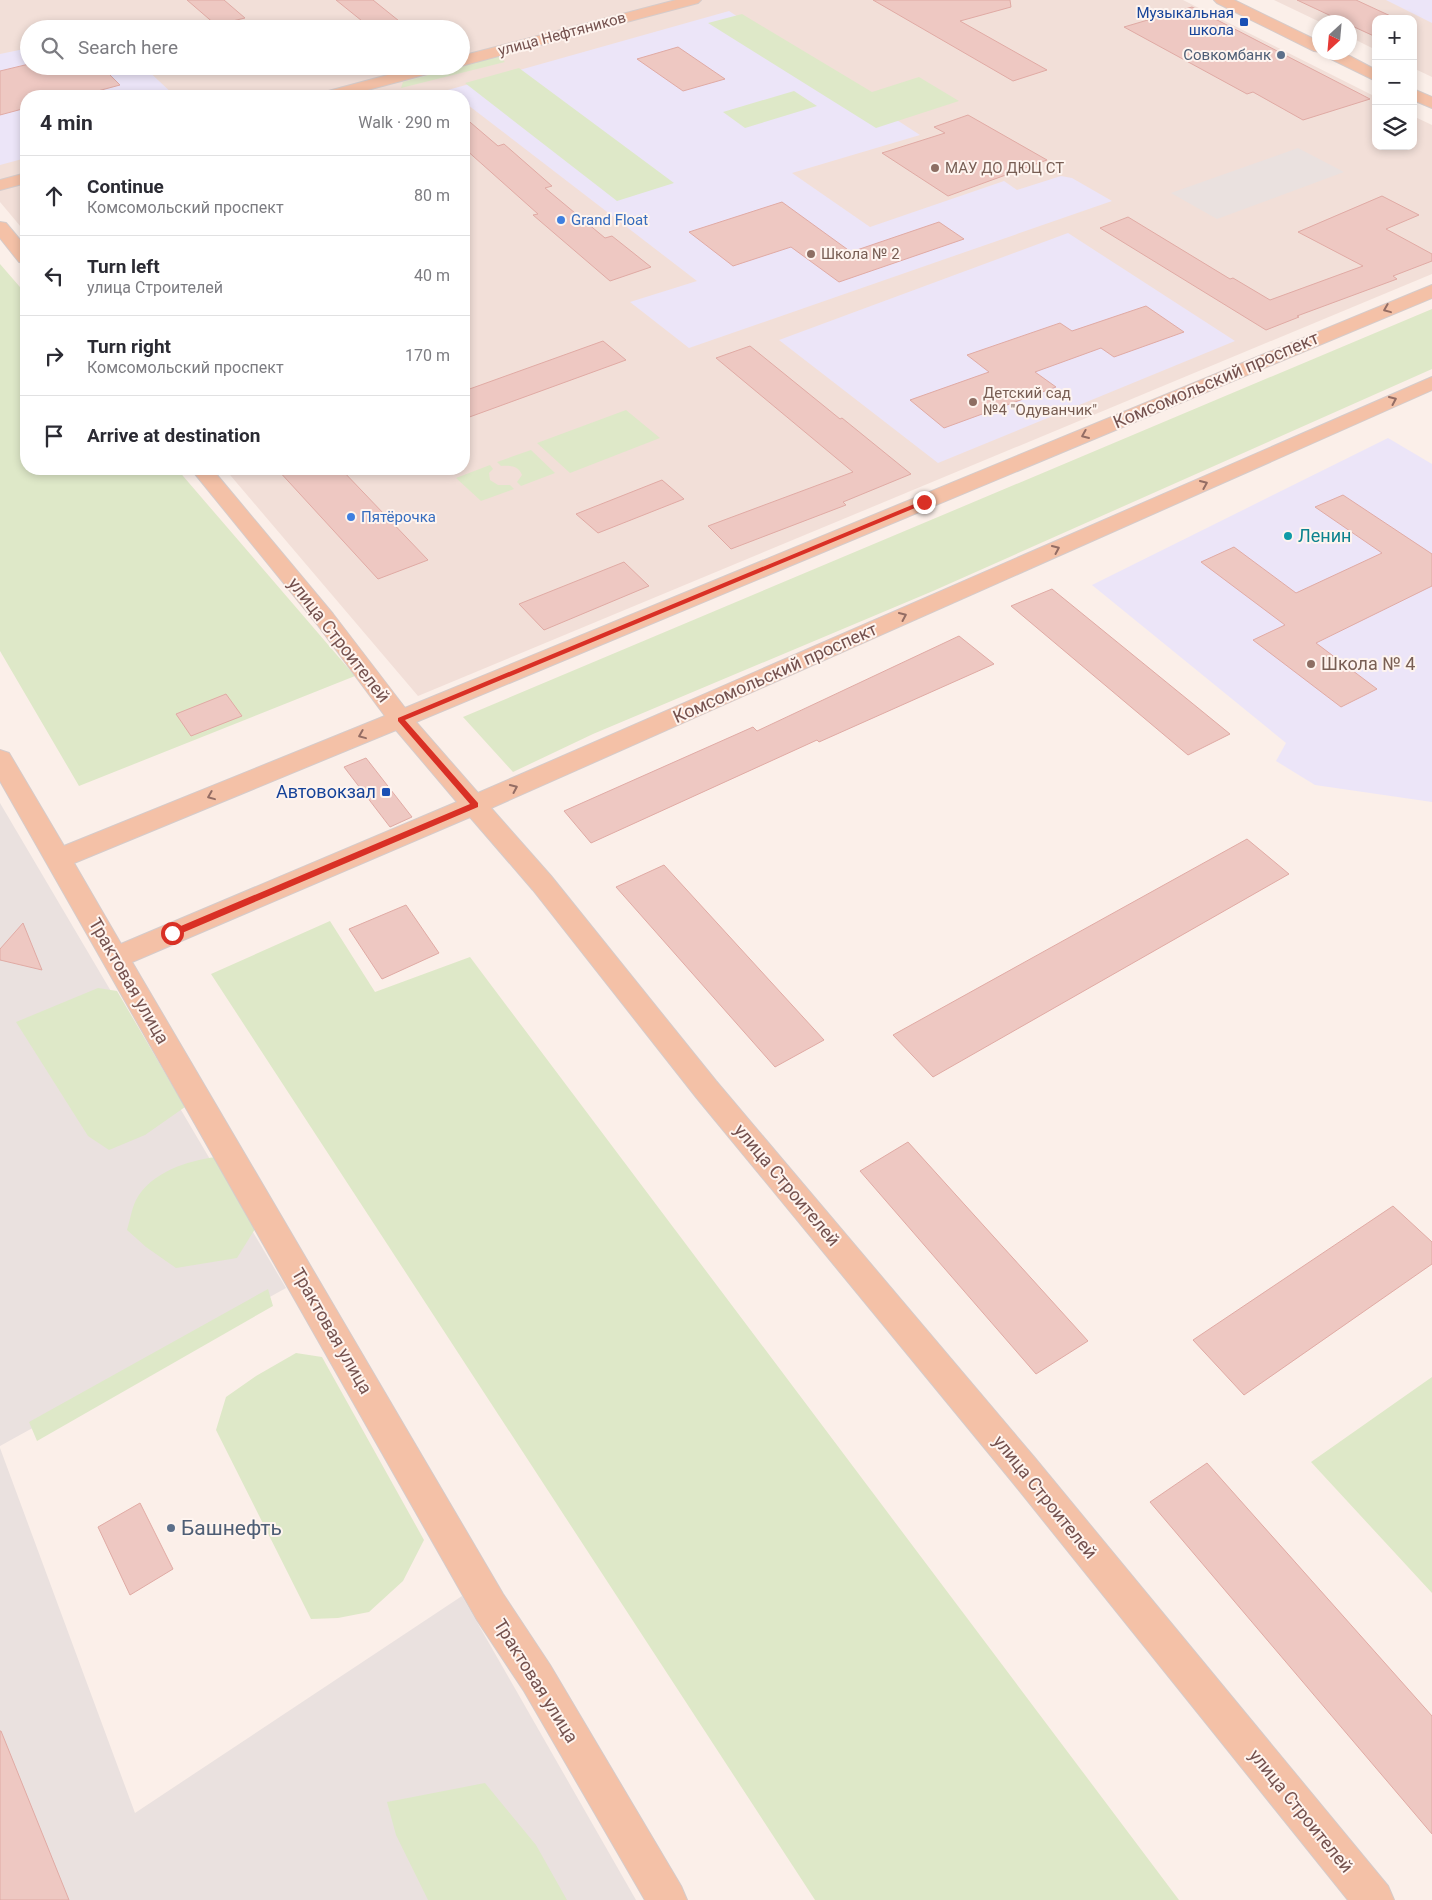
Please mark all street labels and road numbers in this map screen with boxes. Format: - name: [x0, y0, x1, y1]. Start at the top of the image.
- street label: улица Нефтяников: [496, 8, 628, 60]
- street label: Комсомольский проспект: [1110, 327, 1322, 432]
- street label: улица Строителей: [284, 573, 395, 706]
- street label: Комсомольский проспект: [669, 618, 880, 727]
- street label: Трактовая улица: [85, 914, 174, 1047]
- street label: улица Строителей: [730, 1119, 845, 1250]
- street label: Трактовая улица: [288, 1264, 377, 1397]
- street label: улица Строителей: [989, 1431, 1102, 1563]
- street label: Трактовая улица: [490, 1615, 583, 1746]
- street label: улица Строителей: [1245, 1745, 1358, 1877]

